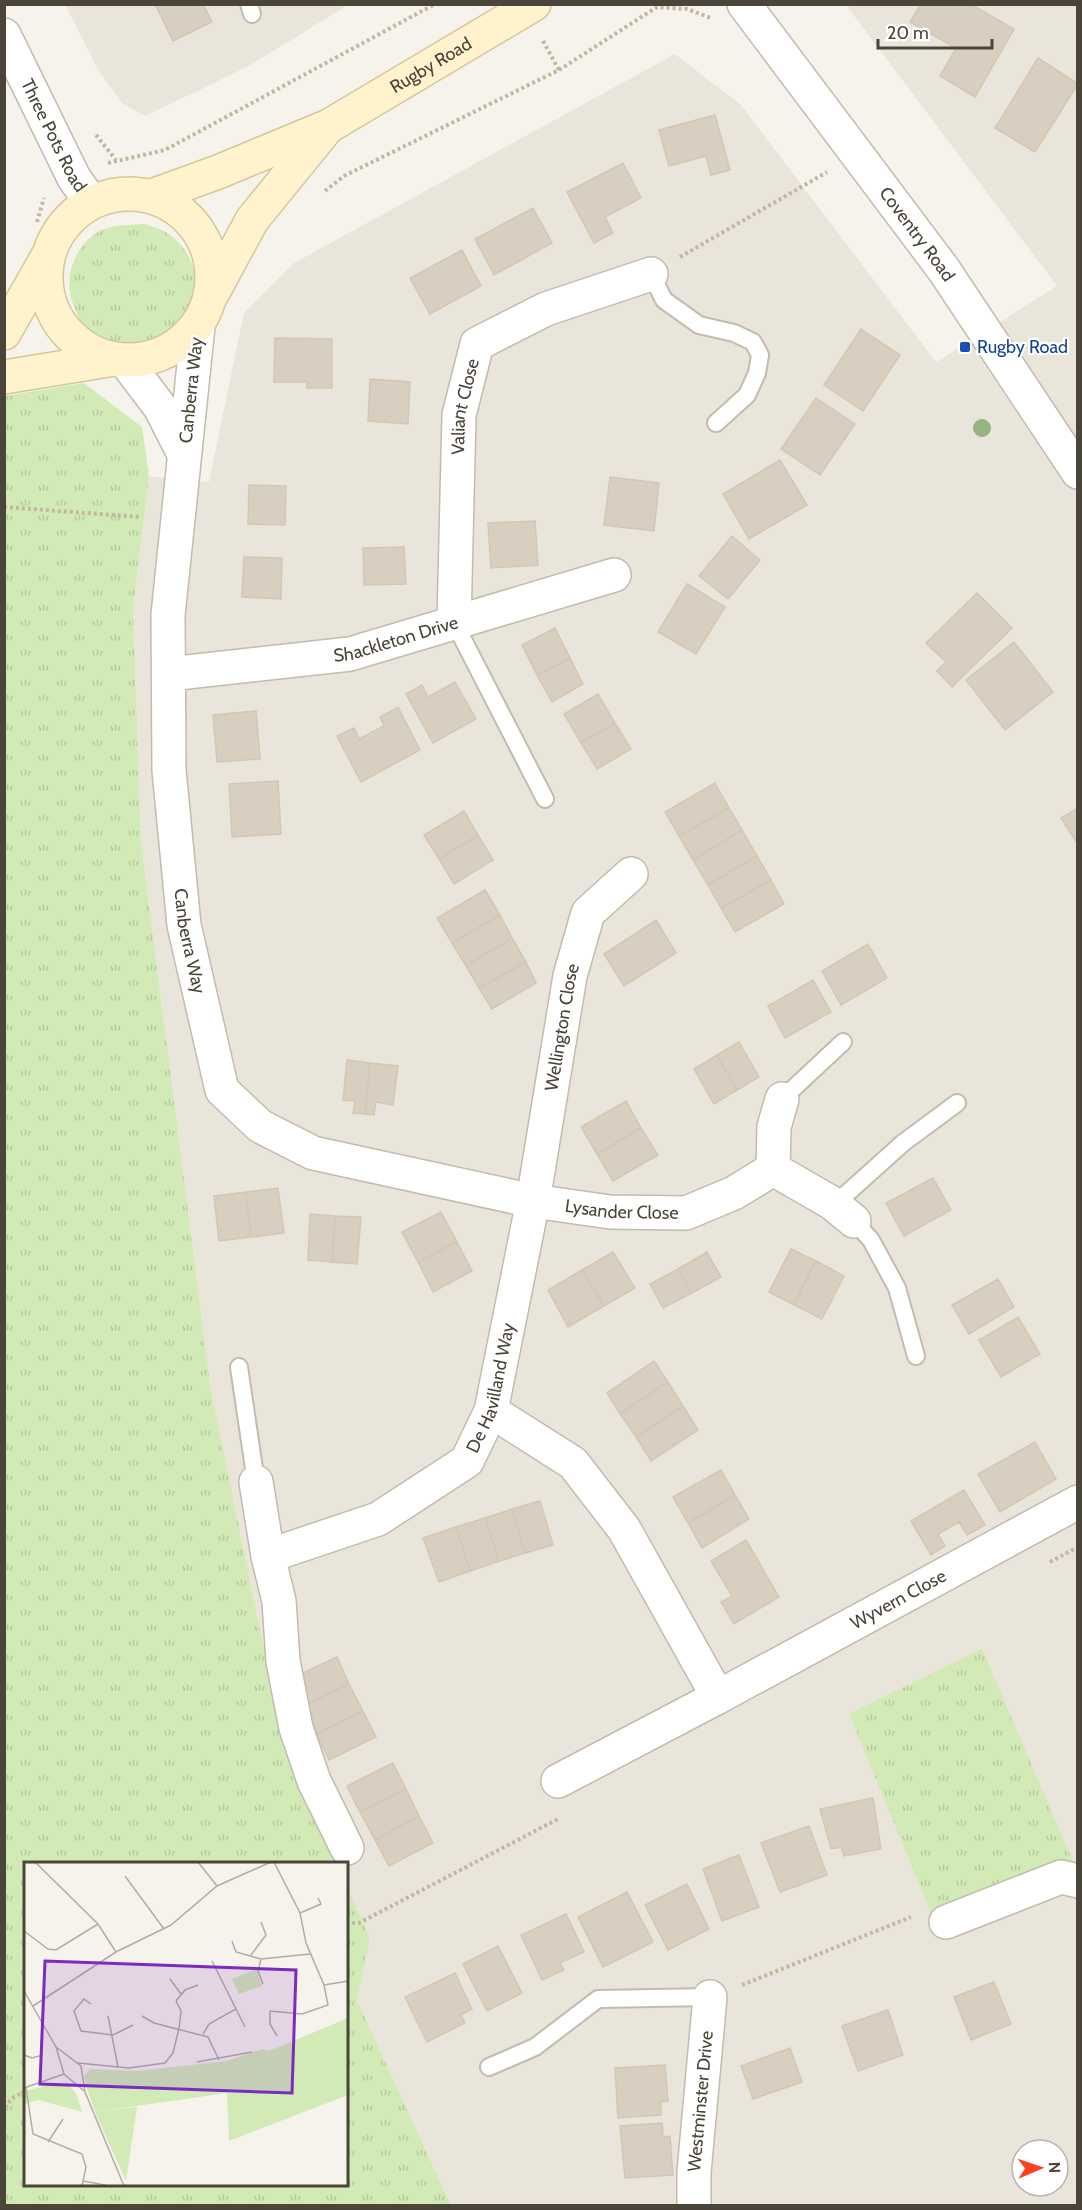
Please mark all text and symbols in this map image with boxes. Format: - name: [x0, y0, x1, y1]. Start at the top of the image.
- scale bar: [878, 12, 992, 50]
- text: 20 m: [887, 22, 929, 44]
- street label: Rugby Road: [386, 33, 476, 98]
- street label: Three Pots Road: [16, 75, 91, 196]
- street label: Coventry Road: [874, 183, 959, 286]
- street label: Canberra Way: [174, 336, 208, 444]
- place label: Rugby Road: [977, 336, 1068, 358]
- marker: Rugby Road: [958, 340, 972, 354]
- street label: Valiant Close: [447, 356, 484, 455]
- street label: Shackleton Drive: [332, 611, 461, 667]
- street label: Canberra Way: [170, 887, 210, 996]
- street label: Wellington Close: [540, 961, 584, 1093]
- street label: Lysander Close: [564, 1195, 679, 1224]
- street label: De Havilland Way: [462, 1321, 519, 1456]
- street label: Wyvern Close: [847, 1565, 950, 1634]
- inset map: [24, 1862, 348, 2186]
- street label: Westminster Drive: [683, 2030, 718, 2173]
- north arrow: [1010, 2138, 1070, 2198]
- text: N: [1045, 2162, 1064, 2173]

